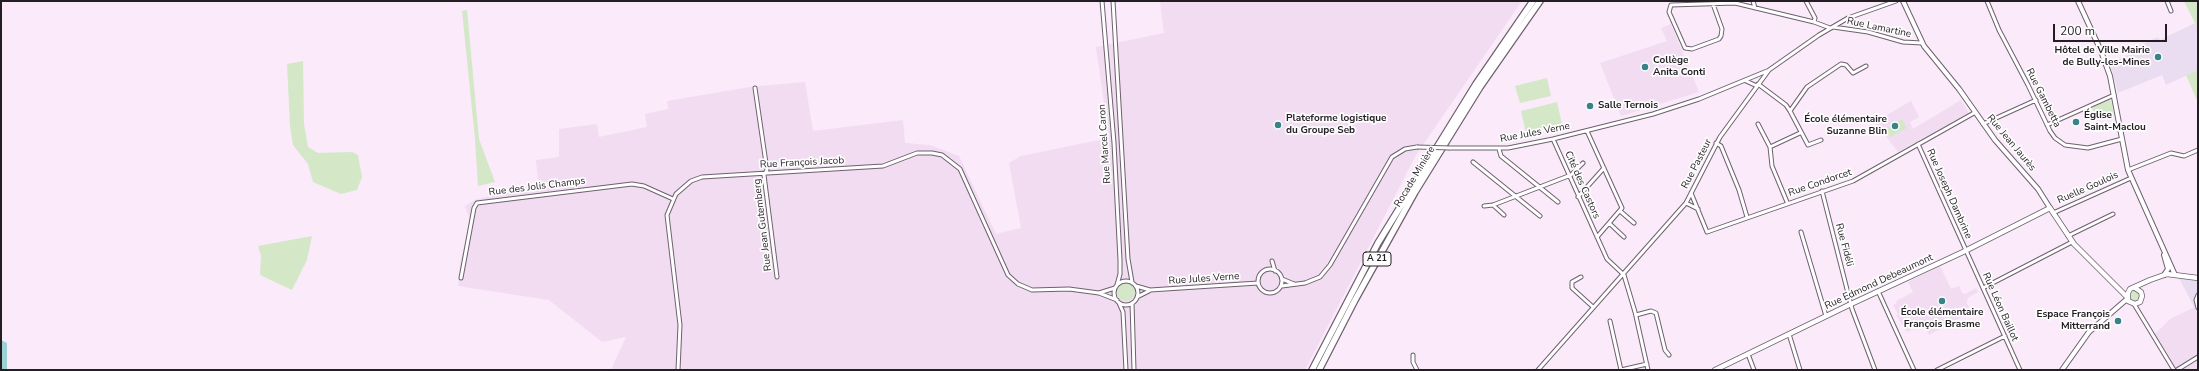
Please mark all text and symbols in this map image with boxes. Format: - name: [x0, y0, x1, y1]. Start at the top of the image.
- street label: Rue Lamartine: [1846, 15, 1912, 41]
- scale bar: [2055, 16, 2169, 42]
- text: 200 m: [2060, 23, 2095, 39]
- place label: Hôtel de Ville Mairie de Bully-les-Mines: [2055, 45, 2150, 68]
- marker: Hôtel de Ville Mairie de Bully-les-Mines: [2153, 52, 2163, 62]
- place label: Collège Anita Conti: [1653, 55, 1705, 78]
- marker: Collège Anita Conti: [1640, 62, 1650, 72]
- street label: Rue Gambetta: [2023, 66, 2063, 130]
- place label: Salle Ternois: [1598, 100, 1658, 112]
- marker: Salle Ternois: [1585, 101, 1595, 111]
- street label: Rue Marcel Caron: [1096, 104, 1114, 184]
- place label: Église Saint-Maclou: [2084, 110, 2146, 134]
- street label: Rue Jean Jaurès: [1984, 112, 2038, 174]
- place label: Plateforme logistique du Groupe Seb: [1286, 113, 1386, 136]
- place label: École élémentaire Suzanne Blin: [1804, 114, 1887, 138]
- marker: Église Saint-Maclou: [2071, 117, 2081, 127]
- marker: Plateforme logistique du Groupe Seb: [1273, 120, 1283, 130]
- street label: Rue Jules Verne: [1499, 120, 1571, 146]
- marker: École élémentaire Suzanne Blin: [1890, 121, 1900, 131]
- street label: Rue Pasteur: [1679, 137, 1715, 191]
- street label: Rocade Minière: [1392, 144, 1438, 210]
- street label: Rue Joseph Dambrine: [1924, 147, 1974, 241]
- street label: Cité des Castors: [1562, 149, 1602, 221]
- street label: Rue François Jacob: [760, 155, 844, 171]
- street label: Rue Condorcet: [1787, 167, 1853, 199]
- street label: Ruelle Goulois: [2056, 169, 2120, 207]
- street label: Rue des Jolis Champs: [488, 175, 586, 199]
- street label: Rue Jean Gutemberg: [751, 178, 775, 272]
- street label: Rue Fidéli: [1832, 222, 1856, 268]
- road number: A 21: [1363, 252, 1391, 266]
- street label: Rue Edmond Debeaumont: [1823, 252, 1935, 312]
- street label: Rue Jules Verne: [1168, 271, 1240, 287]
- street label: Rue Léon Baillot: [1979, 271, 2021, 343]
- marker: École élémentaire François Brasme: [1937, 296, 1947, 306]
- place label: École élémentaire François Brasme: [1901, 307, 1983, 330]
- place label: Espace François Mitterrand: [2036, 309, 2110, 332]
- marker: Espace François Mitterrand: [2113, 316, 2123, 326]

